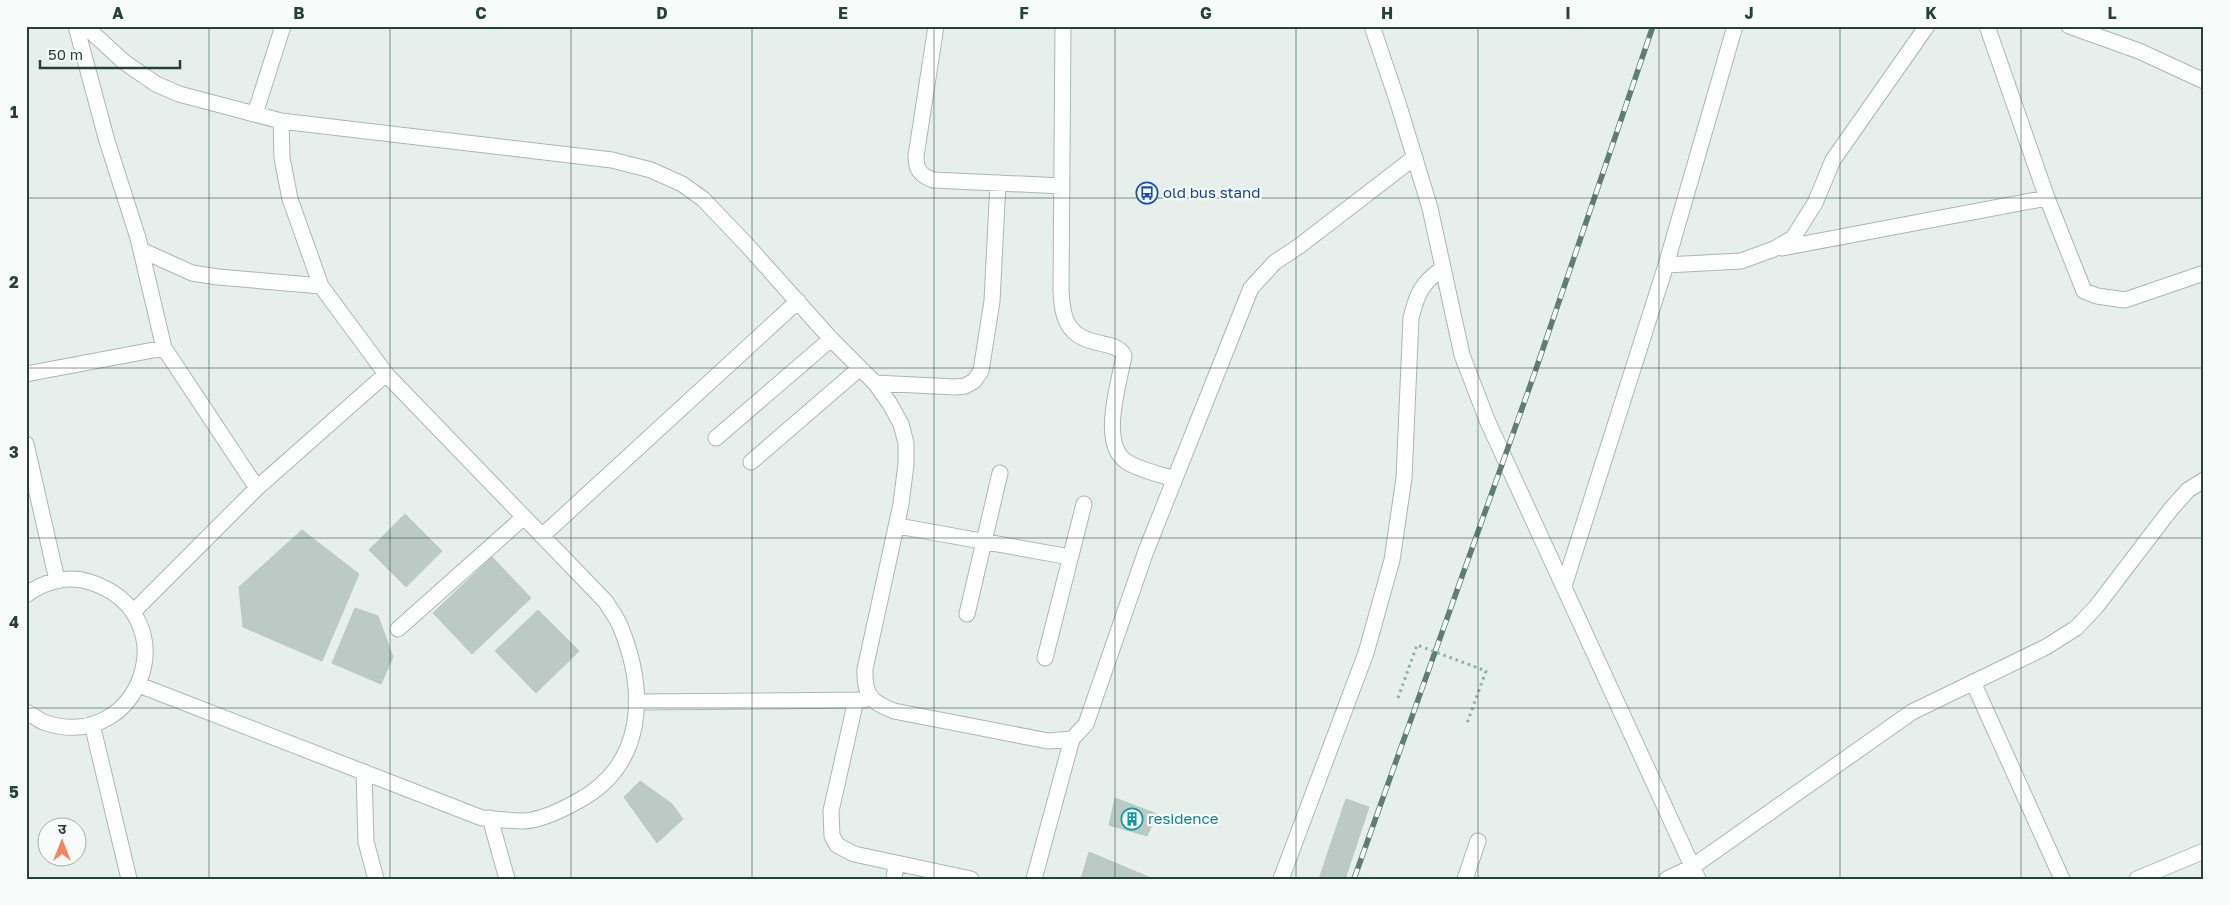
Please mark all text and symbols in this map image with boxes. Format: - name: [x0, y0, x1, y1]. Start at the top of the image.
- text: A: [112, 3, 124, 23]
- text: B: [293, 3, 305, 23]
- text: C: [475, 3, 487, 23]
- text: D: [656, 3, 668, 23]
- text: E: [838, 3, 848, 23]
- text: F: [1019, 3, 1029, 23]
- text: G: [1200, 3, 1212, 23]
- text: H: [1381, 3, 1393, 23]
- text: I: [1565, 3, 1571, 23]
- text: J: [1744, 3, 1754, 23]
- text: K: [1925, 3, 1937, 23]
- text: L: [2107, 3, 2117, 23]
- scale bar: [40, 38, 180, 70]
- text: 50 m: [48, 45, 83, 63]
- text: 1: [10, 102, 18, 122]
- bus stop icon: old bus stand: [1135, 181, 1159, 205]
- place label: old bus stand: [1163, 183, 1261, 201]
- text: 2: [9, 272, 19, 292]
- text: 3: [9, 442, 19, 462]
- text: 4: [9, 612, 19, 632]
- text: 5: [9, 782, 19, 802]
- building icon: residence: [1120, 807, 1144, 831]
- place label: residence: [1148, 809, 1219, 827]
- north arrow: [38, 818, 88, 868]
- text: उ: [58, 820, 67, 837]

